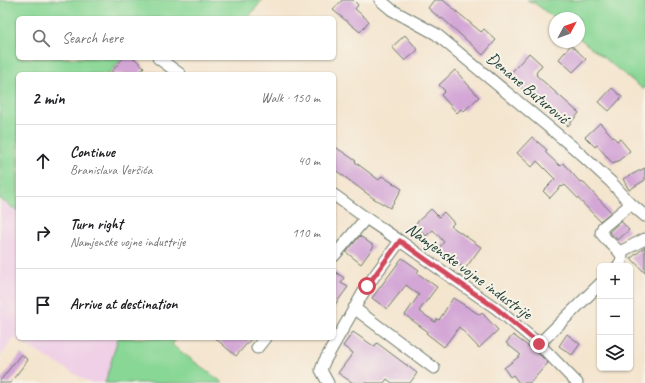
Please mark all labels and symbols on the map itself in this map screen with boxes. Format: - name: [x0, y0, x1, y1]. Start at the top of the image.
- north arrow: [549, 12, 585, 48]
- street label: Đenane Buturović: [483, 47, 576, 130]
- street label: Namjenske vojne industrije: [402, 218, 537, 325]
- route start: [358, 277, 376, 295]
- route end: [530, 335, 548, 353]

